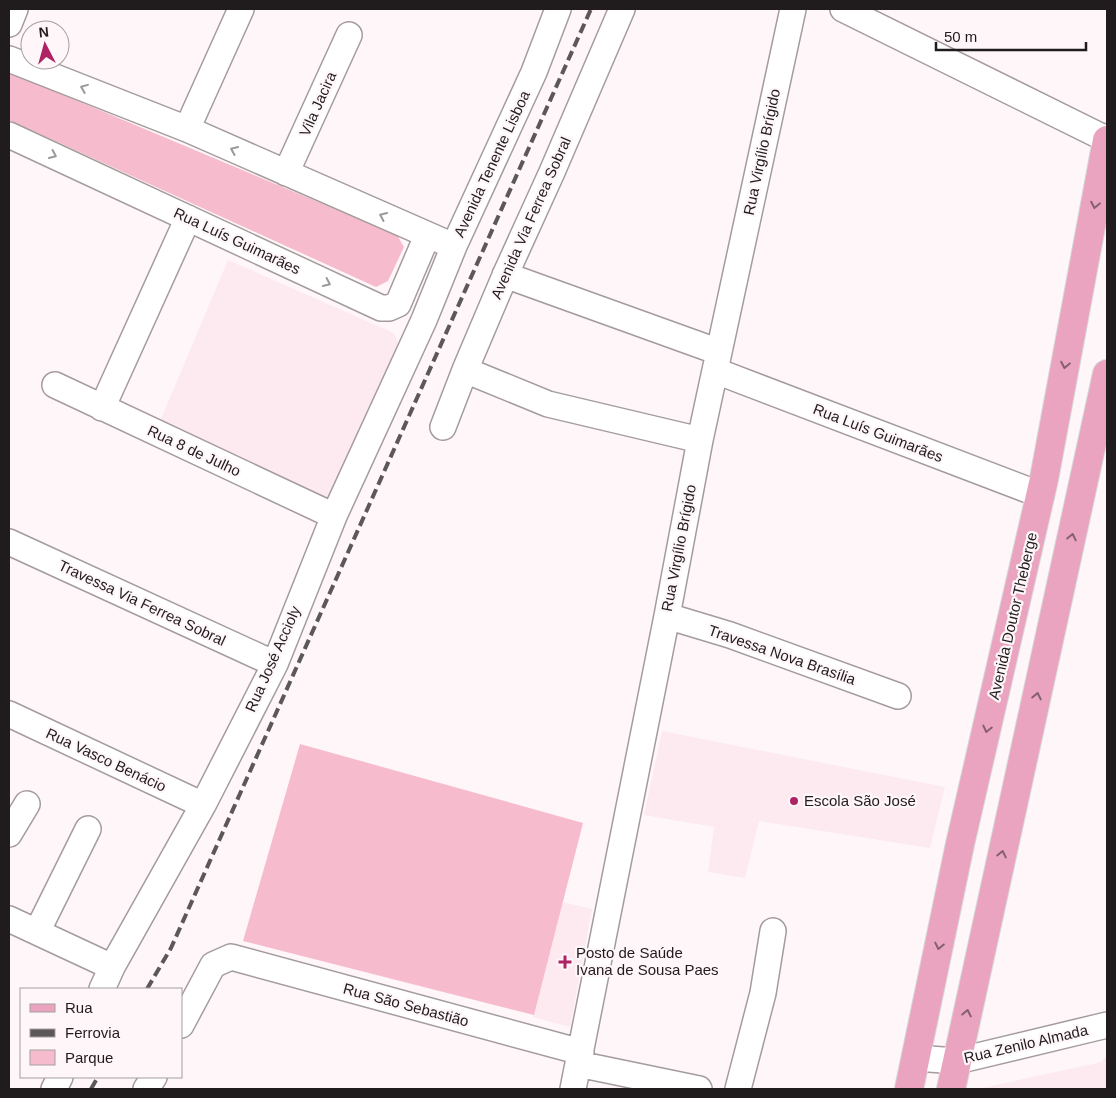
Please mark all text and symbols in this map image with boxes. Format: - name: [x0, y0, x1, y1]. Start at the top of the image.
- north arrow: [20, 20, 70, 70]
- scale bar: [936, 20, 1086, 52]
- text: N: [38, 24, 50, 41]
- text: 50 m: [944, 28, 977, 45]
- street label: Vila Jacira: [296, 68, 340, 139]
- one-way arrow: [80, 84, 89, 95]
- street label: Avenida Tenente Lisboa: [450, 87, 533, 240]
- street label: Rua Virgílio Brígido: [740, 87, 783, 217]
- street label: Avenida Via Ferrea Sobral: [487, 134, 574, 301]
- one-way arrow: [230, 146, 239, 157]
- one-way arrow: [48, 149, 57, 160]
- one-way arrow: [1091, 201, 1101, 210]
- street label: Rua Luís Guimarães: [171, 204, 303, 277]
- one-way arrow: [379, 212, 388, 222]
- one-way arrow: [322, 276, 331, 287]
- one-way arrow: [1061, 361, 1071, 369]
- street label: Rua Luís Guimarães: [811, 400, 945, 465]
- street label: Rua 8 de Julho: [145, 422, 244, 480]
- street label: Rua Virgílio Brígido: [658, 483, 699, 613]
- street label: Avenida Doutor Theberge: [985, 531, 1040, 701]
- one-way arrow: [1066, 532, 1077, 541]
- street label: Travessa Via Ferrea Sobral: [56, 556, 229, 649]
- street label: Rua José Accioly: [242, 603, 304, 714]
- street label: Travessa Nova Brasília: [706, 621, 859, 688]
- one-way arrow: [1031, 691, 1042, 700]
- street label: Rua Vasco Benácio: [43, 724, 169, 795]
- one-way arrow: [982, 725, 993, 734]
- place label: Escola São José: [804, 792, 916, 809]
- marker: Escola São José: [788, 795, 800, 807]
- one-way arrow: [996, 850, 1007, 859]
- one-way arrow: [934, 942, 945, 951]
- place label: Posto de Saúde Ivana de Sousa Paes: [576, 944, 719, 978]
- marker: Posto de Saúde Ivana de Sousa Paes: [558, 955, 572, 969]
- street label: Rua São Sebastião: [341, 980, 471, 1029]
- legend: [20, 988, 182, 1078]
- text: Rua: [65, 999, 93, 1016]
- one-way arrow: [962, 1009, 972, 1017]
- street label: Rua Zenilo Almada: [962, 1021, 1090, 1066]
- text: Ferrovia: [65, 1024, 121, 1041]
- text: Parque: [65, 1049, 113, 1066]

